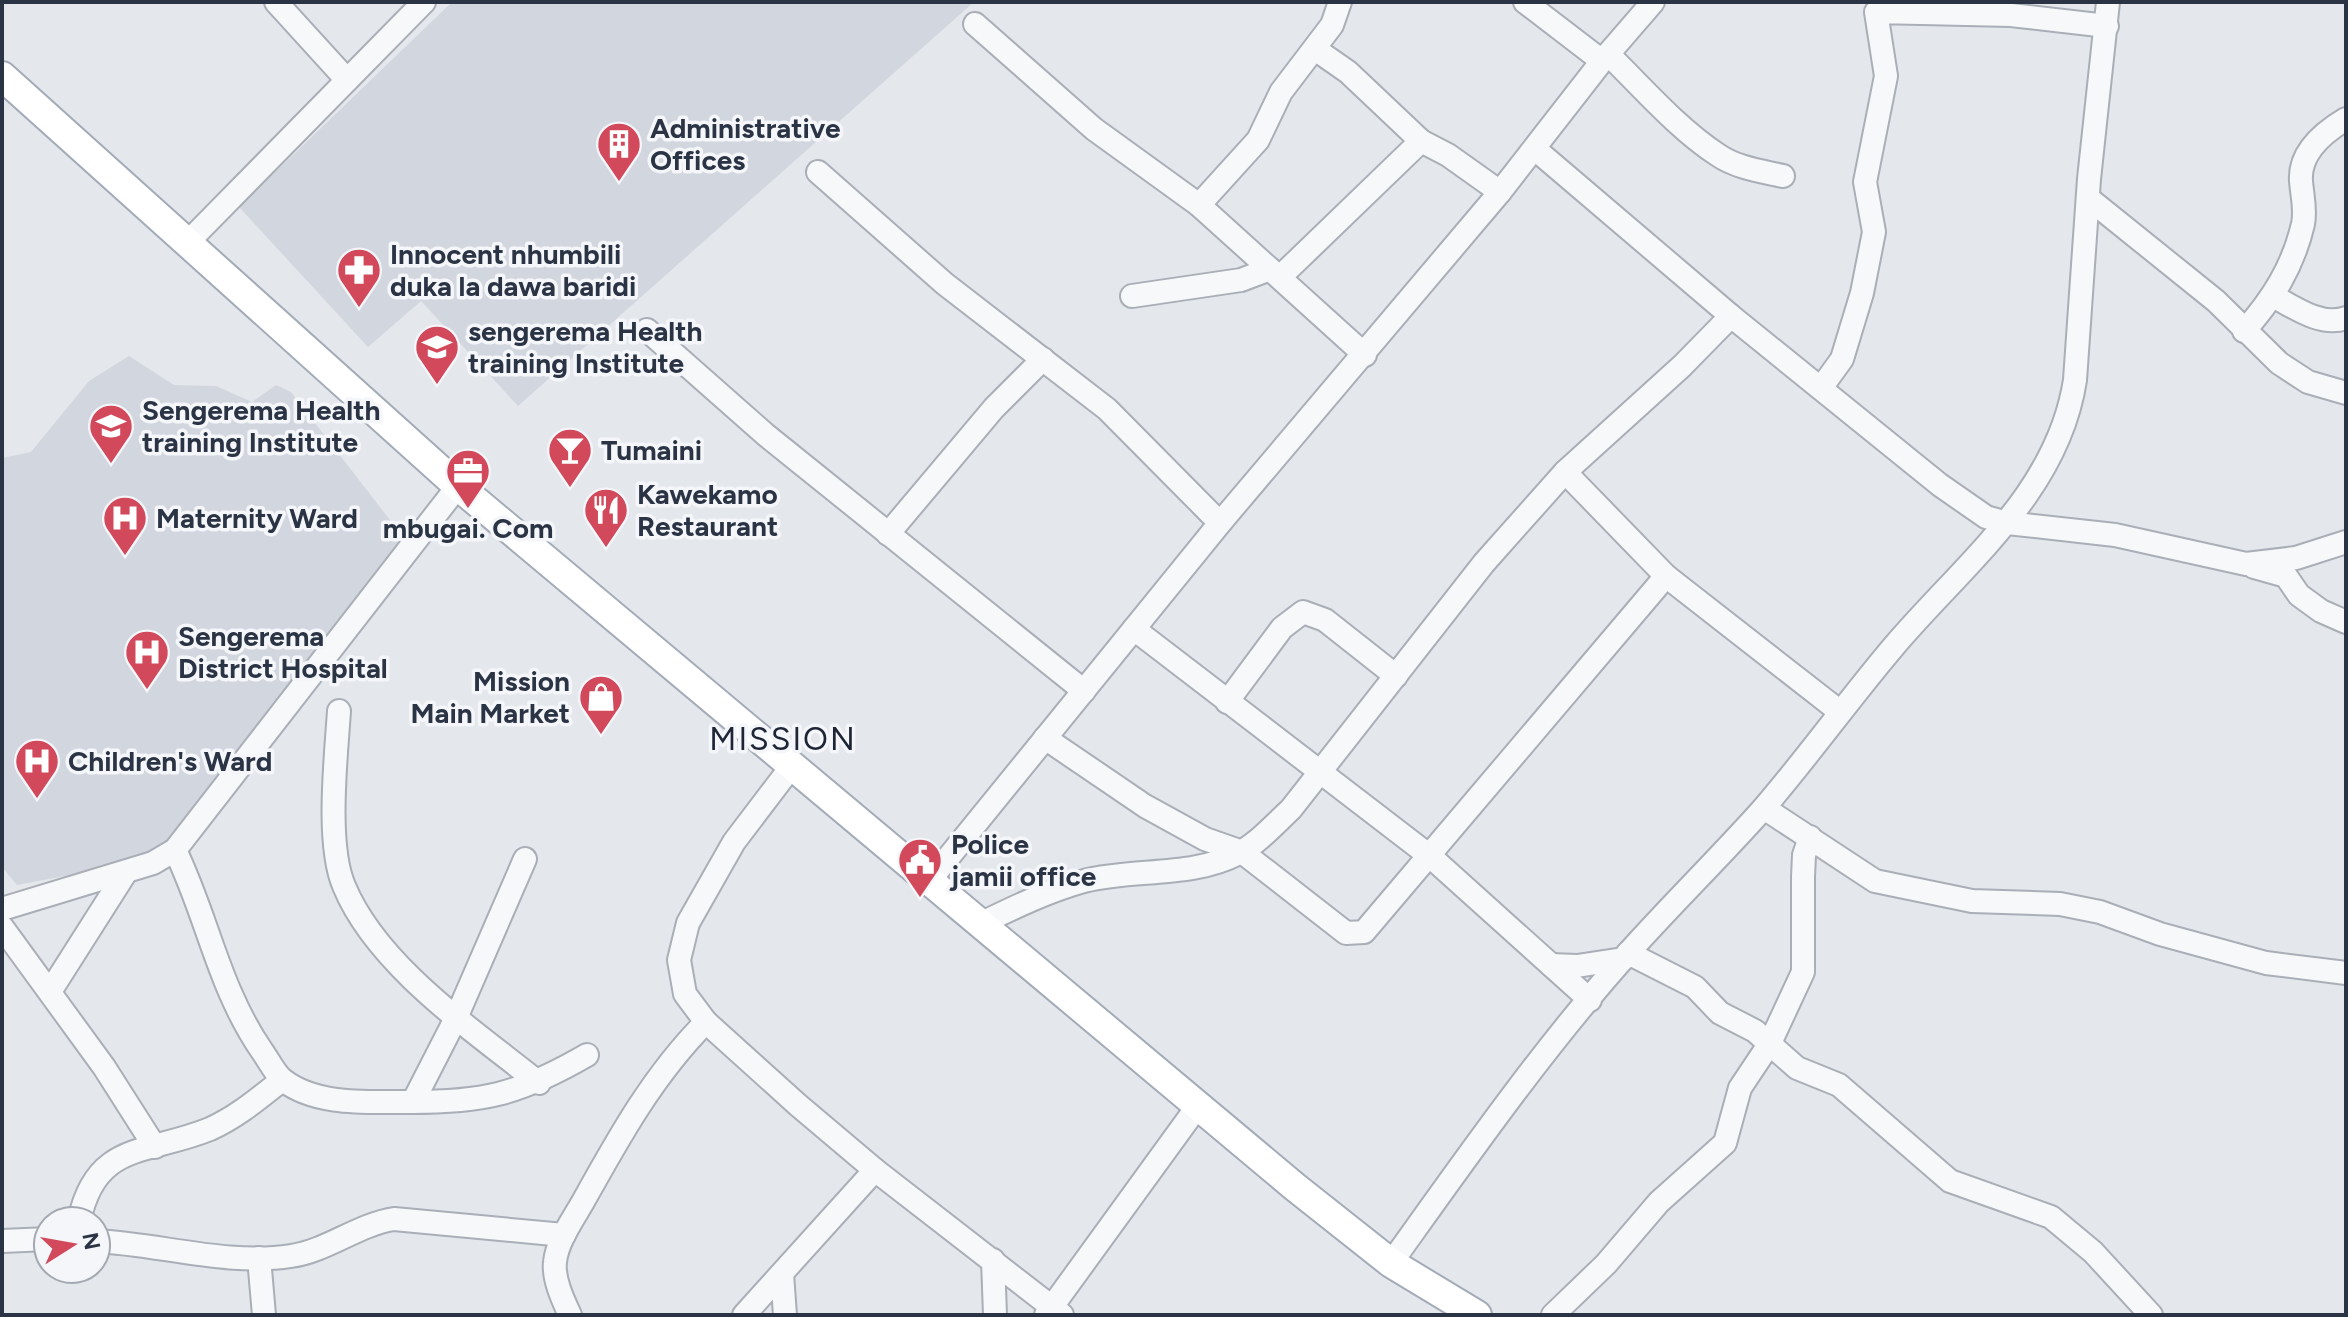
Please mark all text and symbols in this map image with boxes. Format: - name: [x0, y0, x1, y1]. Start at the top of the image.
- place label: Administrative Offices: [650, 111, 840, 177]
- building icon: Administrative Offices: [595, 120, 643, 183]
- place label: Innocent nhumbili duka la dawa baridi: [390, 237, 636, 303]
- pharmacy icon: Innocent nhumbili duka la dawa baridi: [335, 246, 383, 309]
- place label: sengerema Health training Institute: [468, 314, 702, 380]
- school or university icon: sengerema Health training Institute: [413, 323, 461, 386]
- place label: Sengerema Health training Institute: [142, 393, 380, 459]
- school or university icon: Sengerema Health training Institute: [87, 402, 135, 465]
- bar icon: Tumaini: [546, 426, 594, 489]
- place label: Tumaini: [601, 433, 702, 467]
- office icon: mbugai. Com: [444, 447, 492, 510]
- place label: Kawekamo Restaurant: [637, 477, 778, 543]
- restaurant icon: Kawekamo Restaurant: [582, 486, 630, 549]
- hospital icon: Maternity Ward: [101, 494, 149, 557]
- place label: Maternity Ward: [156, 501, 358, 535]
- place label: mbugai. Com: [383, 511, 553, 545]
- place label: Sengerema District Hospital: [178, 619, 388, 685]
- hospital icon: Sengerema District Hospital: [123, 628, 171, 691]
- place label: Mission Main Market: [411, 664, 570, 730]
- shop icon: Mission Main Market: [577, 673, 625, 736]
- district label: MISSION: [709, 720, 857, 758]
- hospital icon: Children's Ward: [13, 737, 61, 800]
- place label: Children's Ward: [68, 744, 272, 778]
- place label: Police jamii office: [949, 827, 1096, 893]
- public building icon: Police jamii office: [896, 836, 944, 899]
- north arrow: [32, 1205, 112, 1285]
- text: N: [76, 1230, 106, 1252]

